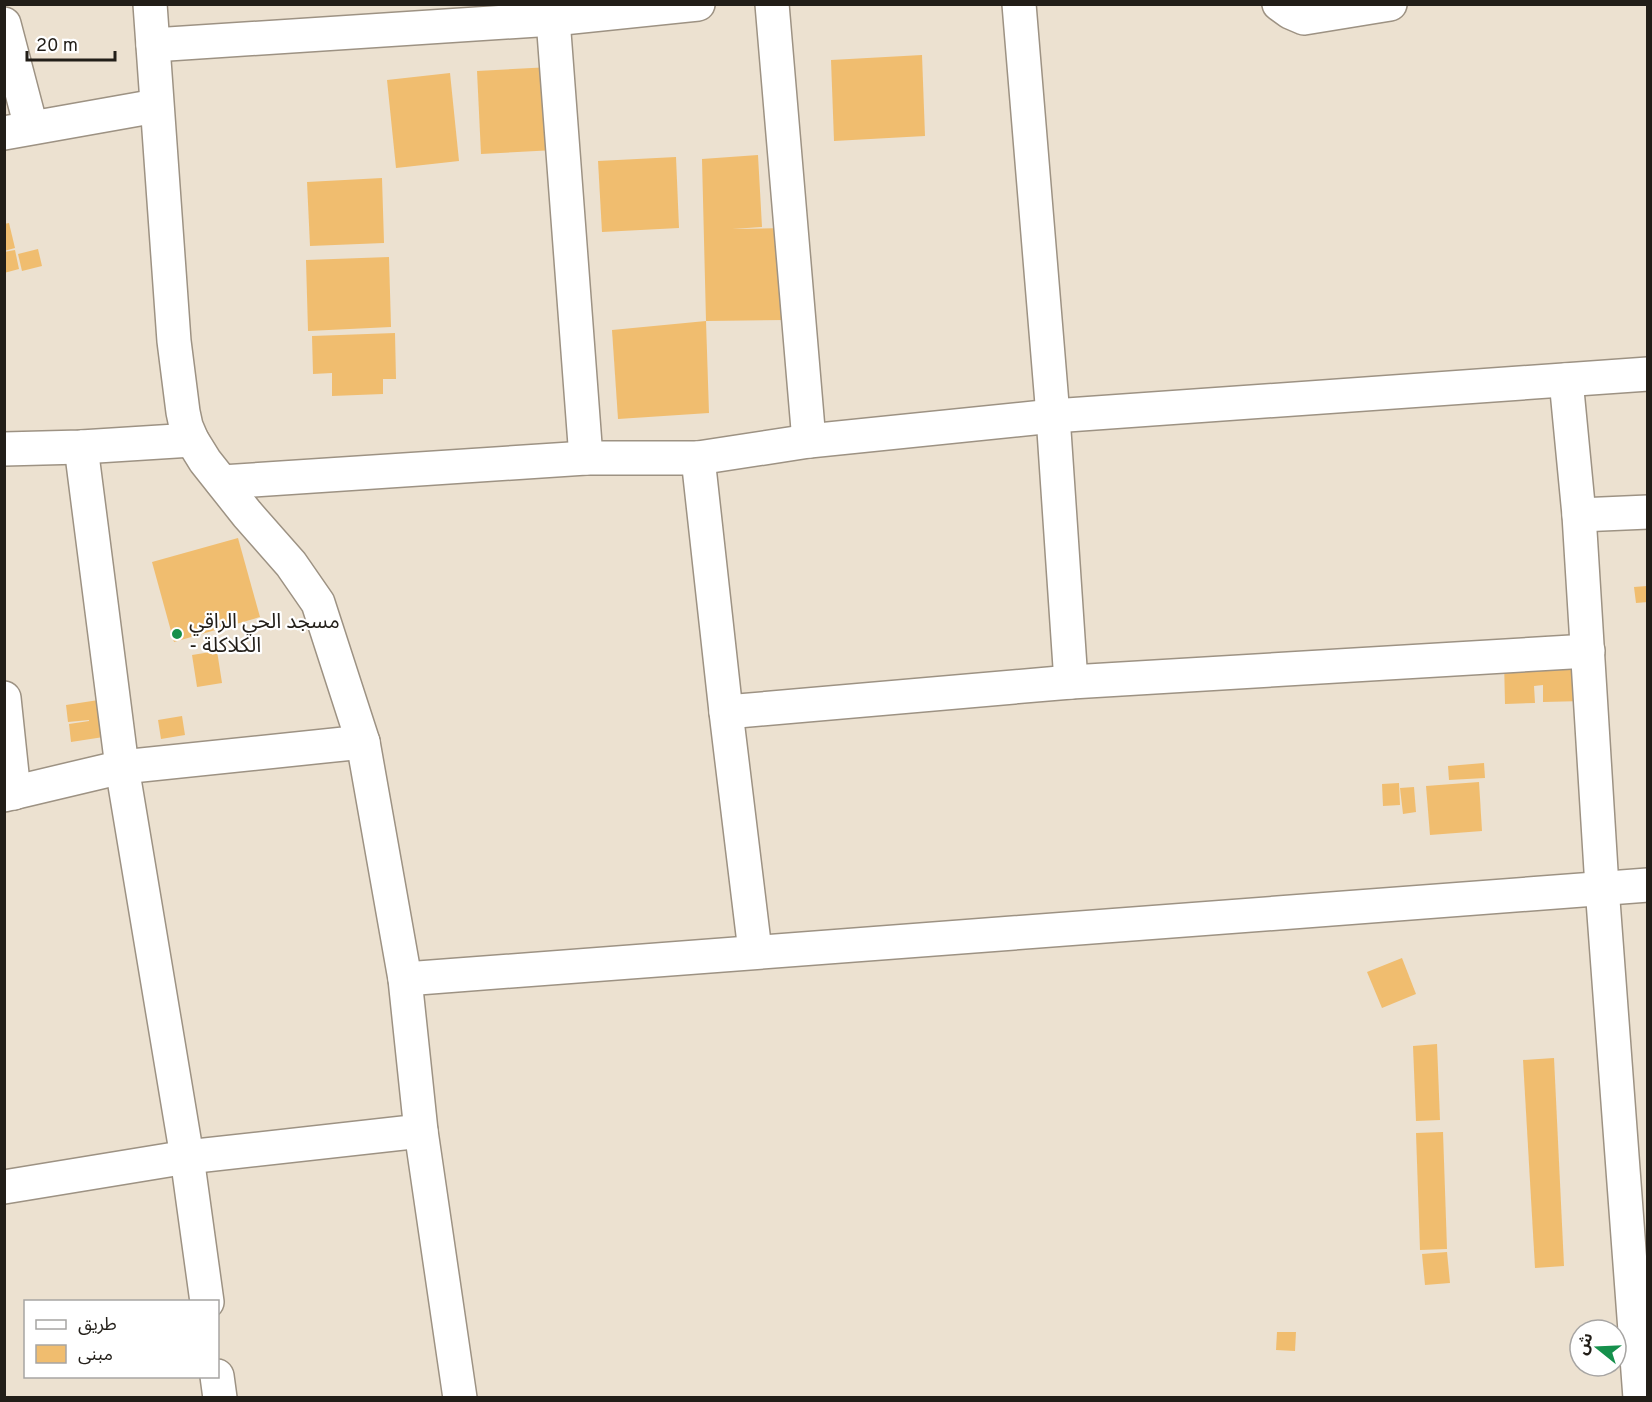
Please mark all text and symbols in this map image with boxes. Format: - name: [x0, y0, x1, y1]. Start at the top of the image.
- scale bar: [27, 24, 116, 62]
- text: 20 m: [36, 35, 78, 58]
- place label: مسجد الحي الراقي - الكلاكلة: [189, 609, 340, 660]
- marker: مسجد الحي الراقي - الكلاكلة: [170, 627, 184, 641]
- legend: [24, 1300, 219, 1378]
- text: طريق: [78, 1314, 117, 1337]
- north arrow: [1568, 1318, 1628, 1378]
- text: ش: [1573, 1330, 1599, 1357]
- text: مبنى: [78, 1344, 113, 1367]

